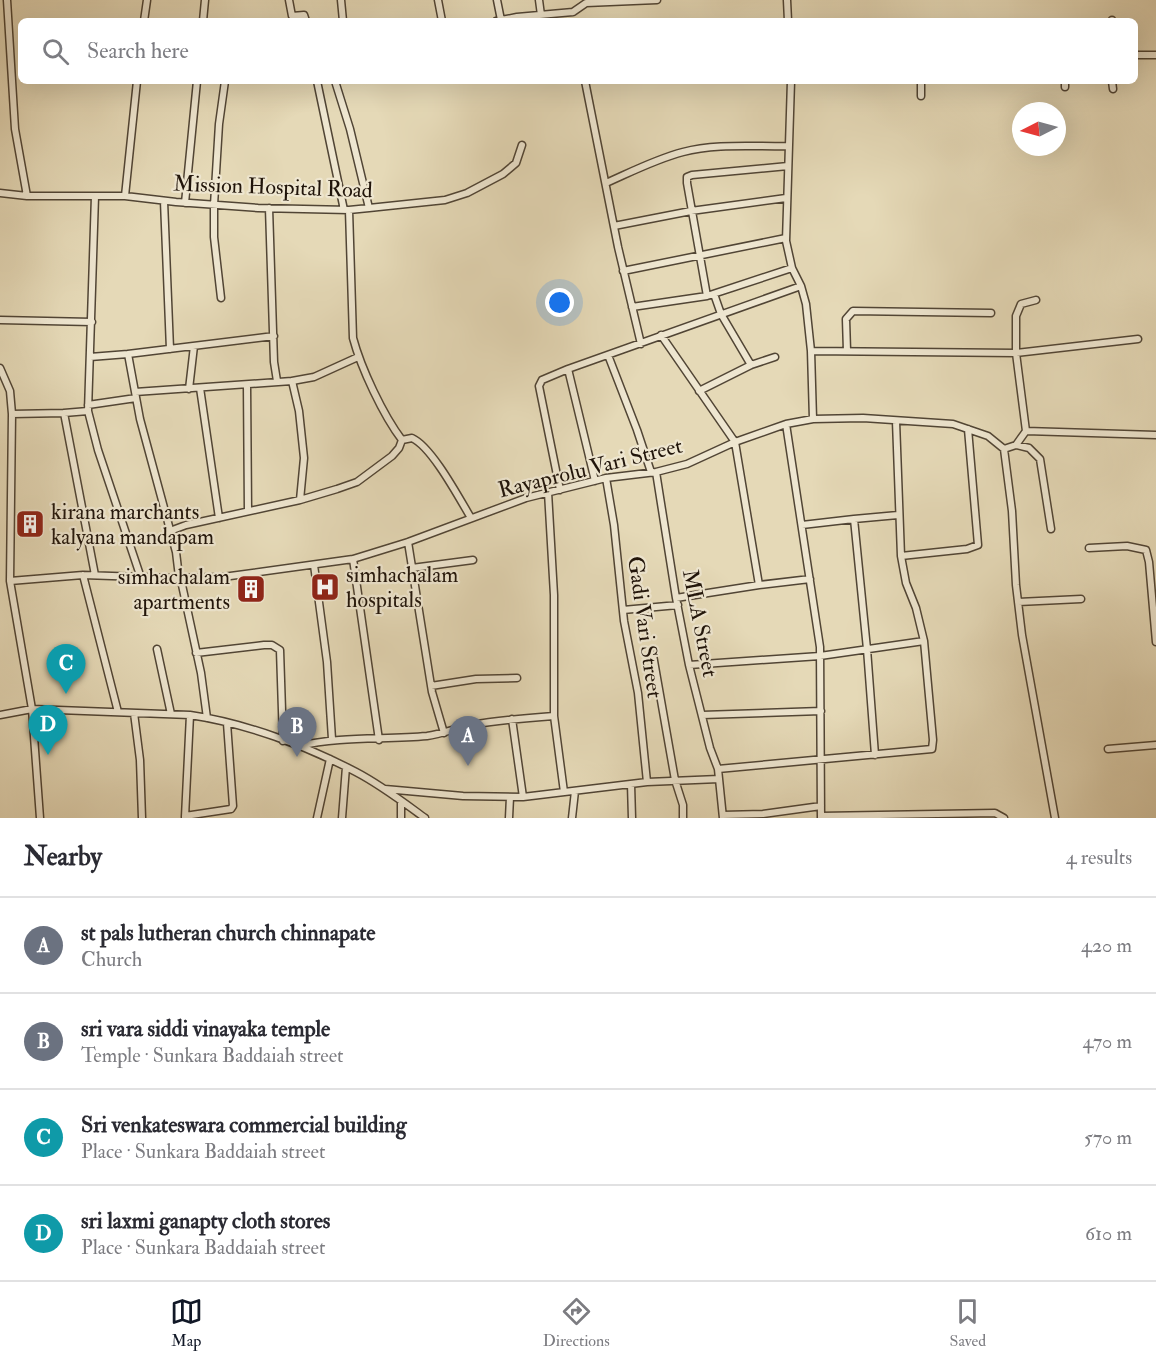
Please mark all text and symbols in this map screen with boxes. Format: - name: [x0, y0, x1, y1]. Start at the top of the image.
- search box: [18, 18, 1138, 84]
- icon: search: [39, 35, 72, 68]
- text: Search here: [87, 37, 189, 65]
- north arrow: [1012, 102, 1066, 156]
- street label: Mission Hospital Road: [173, 170, 373, 205]
- your location: [545, 288, 574, 317]
- street label: Rayaprolu Vari Street: [495, 432, 686, 505]
- place label: kirana marchants kalyana mandapam: [51, 498, 214, 552]
- building icon: kirana marchants kalyana mandapam: [14, 508, 46, 540]
- street label: Gadi Vari Street: [621, 554, 669, 700]
- place label: simhachalam hospitals: [346, 561, 458, 615]
- place label: simhachalam apartments: [118, 563, 230, 617]
- street label: MLA Street: [676, 567, 724, 679]
- hospital icon: simhachalam hospitals: [309, 571, 341, 603]
- building icon: simhachalam apartments: [235, 573, 267, 605]
- pin: C: [46, 644, 86, 694]
- pin: D: [28, 706, 68, 755]
- pin: B: [278, 708, 316, 757]
- pin: A: [448, 716, 488, 766]
- text: Nearby: [24, 841, 102, 873]
- text: 4 results: [1066, 845, 1132, 870]
- text: st pals lutheran church chinnapate: [81, 919, 376, 947]
- text: A: [37, 933, 50, 958]
- text: 420 m: [1081, 933, 1132, 958]
- text: Church: [81, 947, 142, 972]
- text: sri vara siddi vinayaka temple: [81, 1015, 330, 1043]
- text: B: [37, 1029, 50, 1054]
- text: 470 m: [1083, 1029, 1132, 1054]
- text: Temple · Sunkara Baddaiah street: [81, 1043, 343, 1068]
- text: Sri venkateswara commercial building: [81, 1111, 406, 1139]
- text: C: [36, 1125, 51, 1150]
- text: 570 m: [1084, 1125, 1132, 1150]
- text: Place · Sunkara Baddaiah street: [81, 1139, 325, 1164]
- text: sri laxmi ganapty cloth stores: [81, 1207, 330, 1235]
- text: D: [35, 1221, 52, 1246]
- text: 610 m: [1085, 1221, 1132, 1246]
- text: Place · Sunkara Baddaiah street: [81, 1235, 325, 1260]
- tab: Map: [170, 1295, 203, 1351]
- tab: Directions: [543, 1295, 610, 1351]
- tab: Saved: [950, 1295, 986, 1351]

